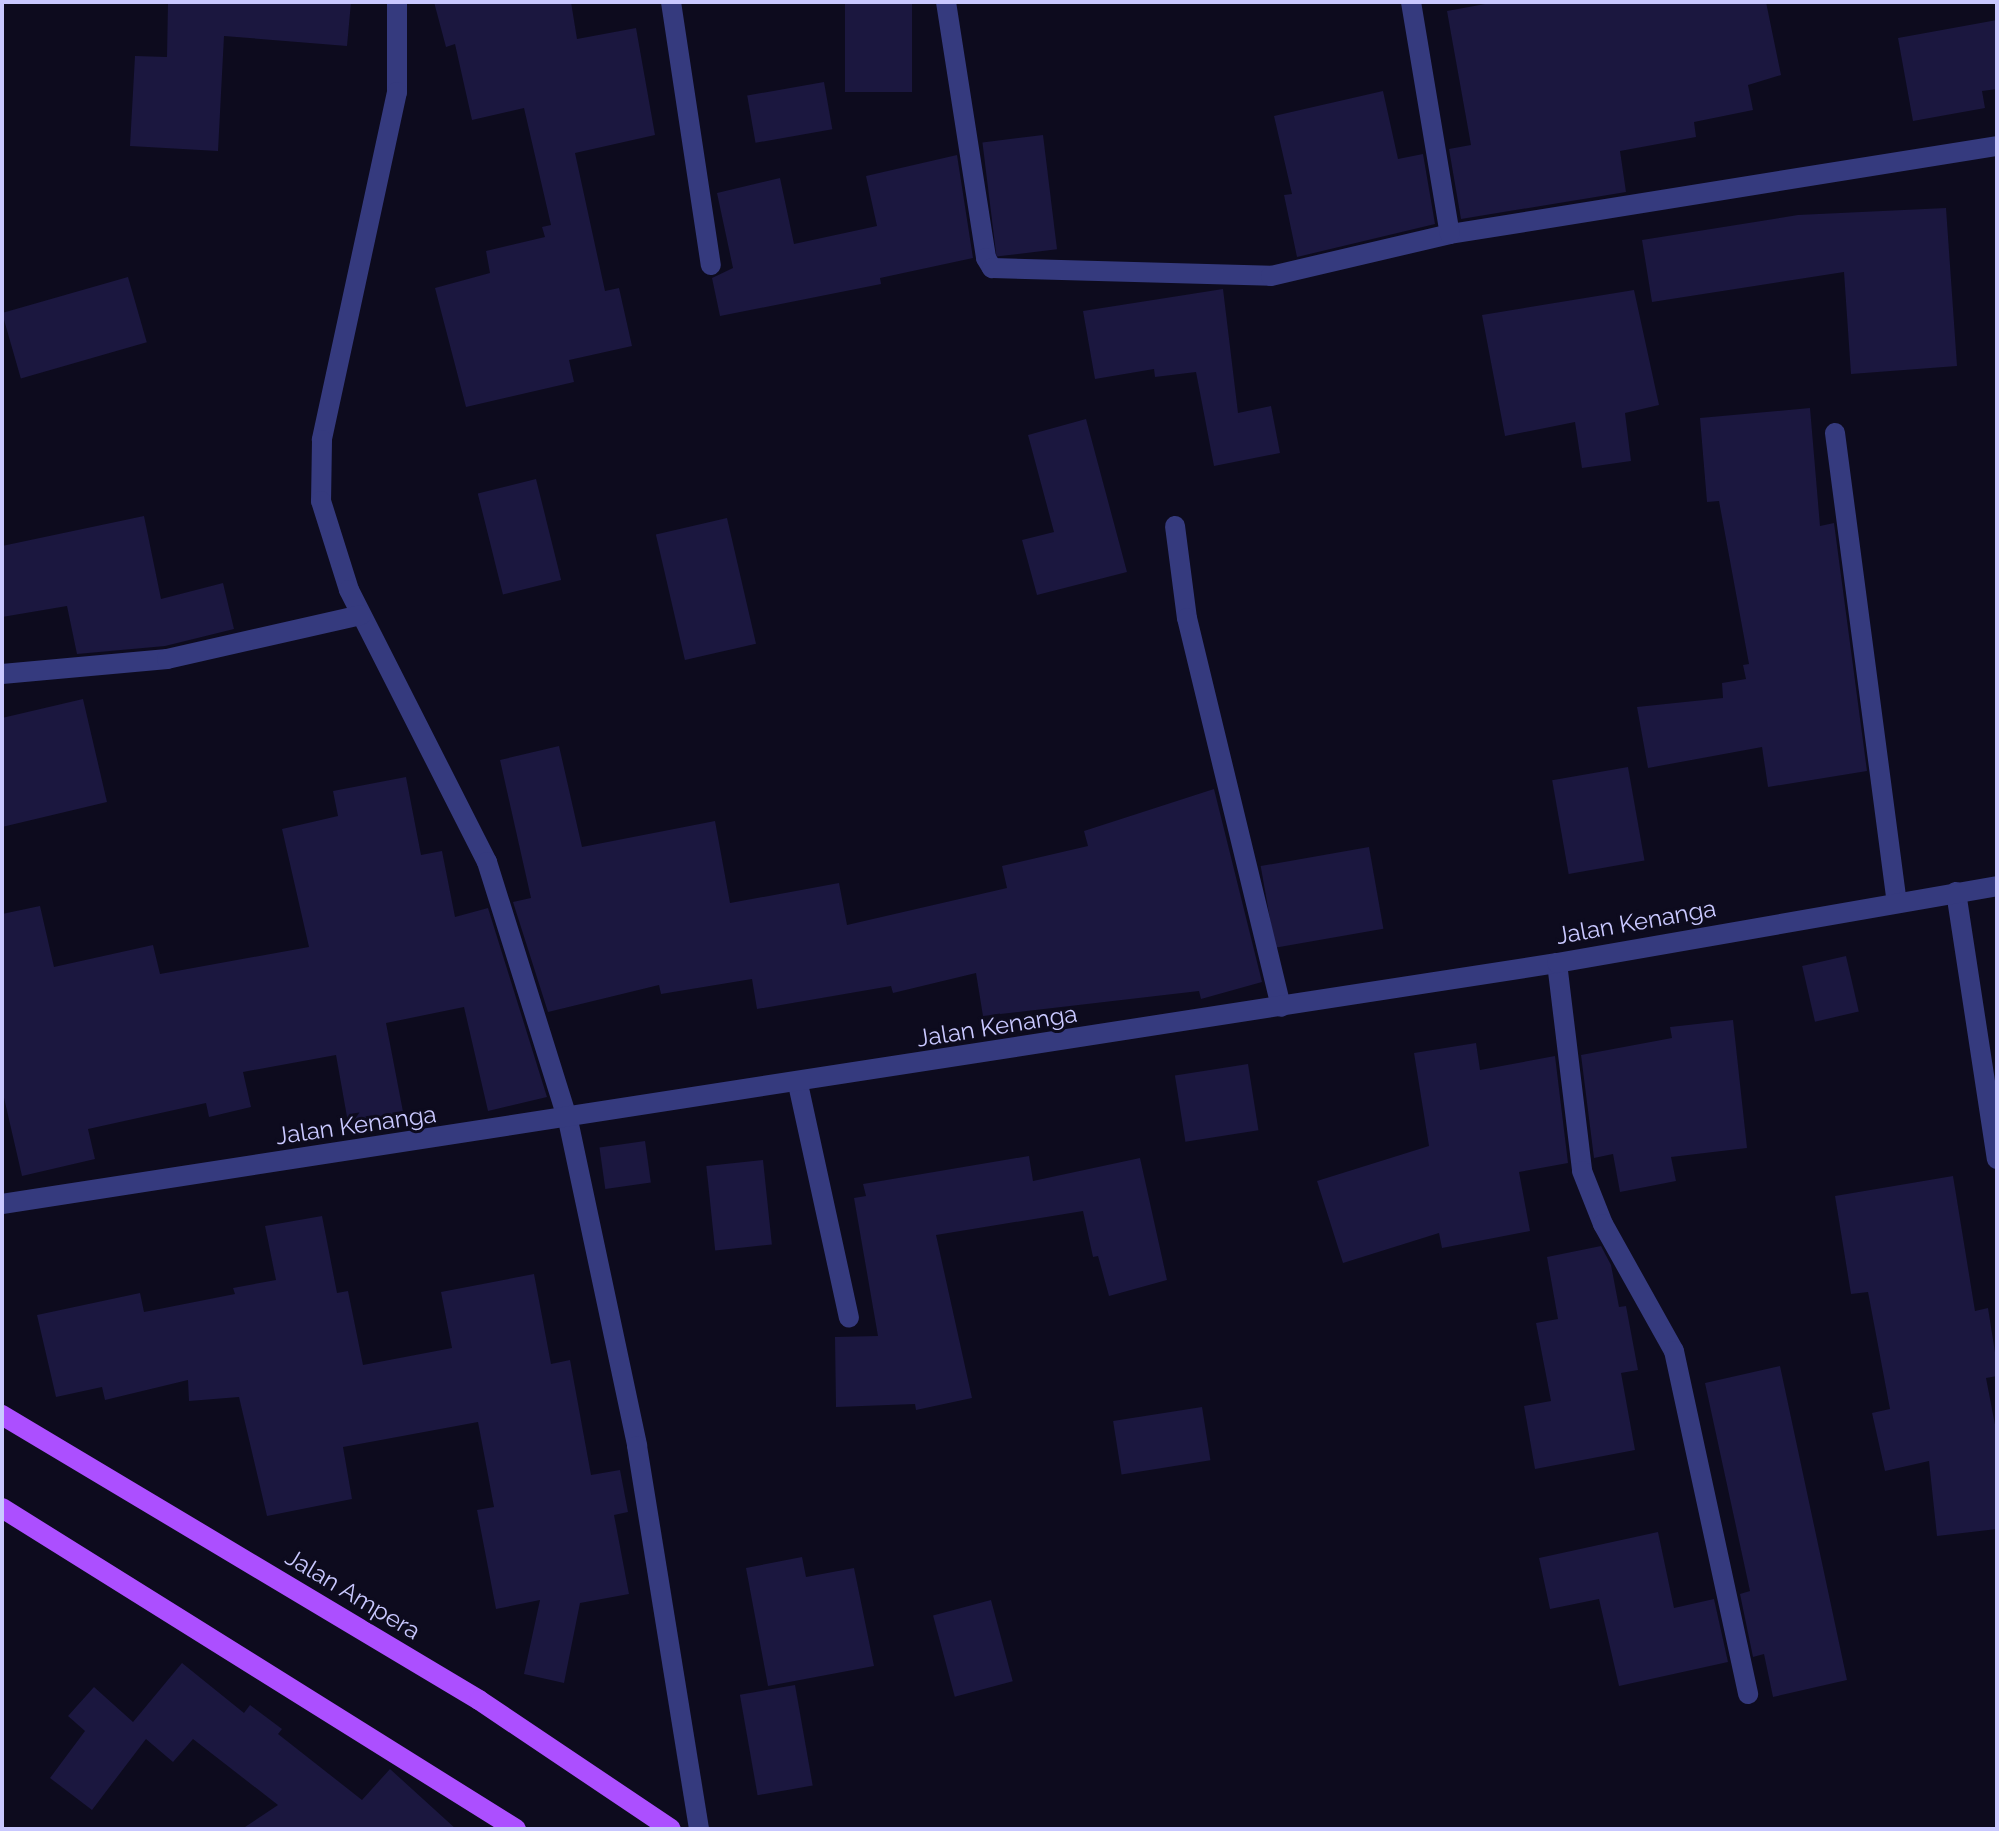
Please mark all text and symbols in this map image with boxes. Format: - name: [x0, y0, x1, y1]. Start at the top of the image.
- street label: Jalan Kenanga: [1554, 894, 1718, 950]
- street label: Jalan Kenanga: [915, 999, 1079, 1053]
- street label: Jalan Kenanga: [274, 1099, 438, 1151]
- street label: Jalan Ampera: [280, 1542, 426, 1646]

